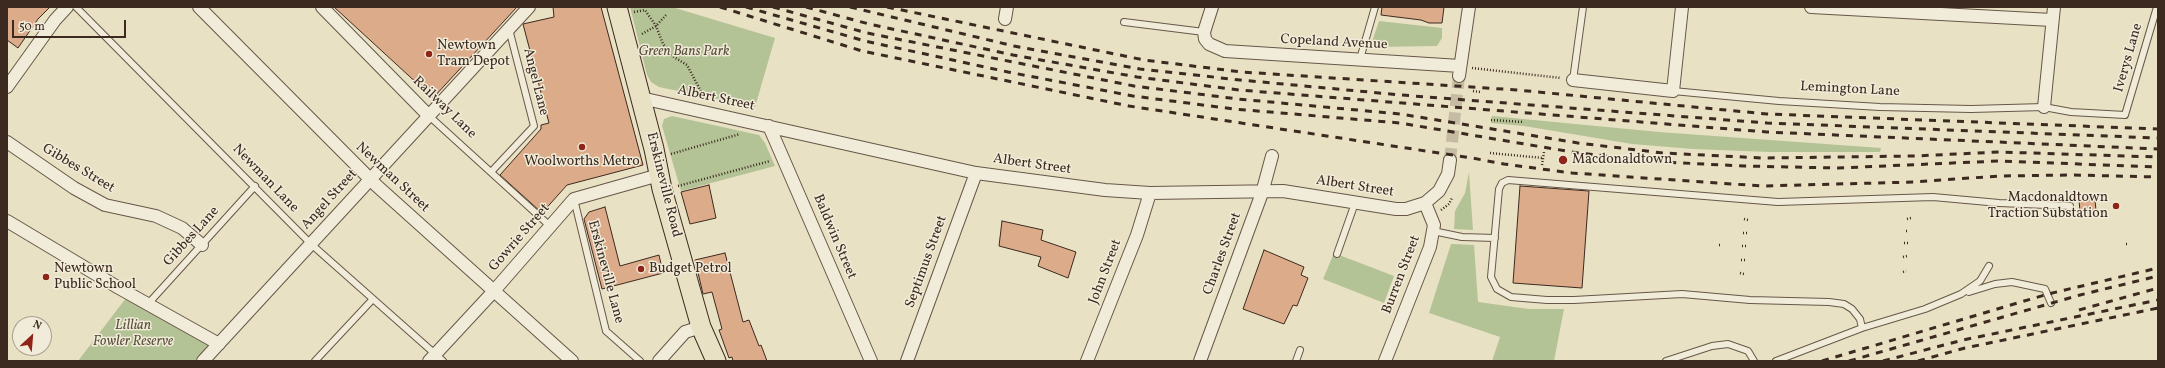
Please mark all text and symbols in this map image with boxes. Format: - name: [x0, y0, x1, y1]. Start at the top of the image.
- scale bar: [14, 12, 128, 38]
- text: 50 m: [19, 19, 45, 35]
- street label: Iverys Lane: [2111, 22, 2147, 94]
- street label: Copeland Avenue: [1280, 32, 1388, 54]
- place label: Newtown Tram Depot: [437, 38, 510, 70]
- park label: Green Bans Park: [639, 44, 729, 60]
- street label: Angel Lane: [519, 47, 551, 117]
- marker: Newtown Tram Depot: [424, 49, 434, 59]
- street label: Railway Lane: [408, 73, 480, 143]
- street label: Lemington Lane: [1800, 79, 1900, 101]
- street label: Albert Street: [676, 83, 756, 115]
- street label: Erskineville Road: [642, 131, 684, 239]
- street label: Newman Street: [352, 139, 432, 217]
- street label: Gibbes Street: [39, 141, 117, 197]
- street label: Newman Lane: [228, 141, 302, 217]
- marker: Woolworths Metro: [577, 142, 587, 152]
- street label: Albert Street: [992, 151, 1072, 179]
- place label: Macdonaldtown: [1572, 152, 1672, 168]
- place label: Woolworths Metro: [524, 154, 640, 170]
- marker: Macdonaldtown: [1557, 154, 1569, 166]
- street label: Angel Street: [298, 166, 362, 234]
- street label: Albert Street: [1315, 173, 1395, 201]
- place label: Macdonaldtown Traction Substation: [1988, 190, 2108, 222]
- street label: Baldwin Street: [809, 192, 859, 282]
- street label: Gowrie Street: [486, 201, 554, 275]
- marker: Macdonaldtown Traction Substation: [2111, 201, 2121, 211]
- street label: Gibbes Lane: [161, 204, 223, 270]
- street label: Charles Street: [1200, 210, 1246, 298]
- street label: Septimus Street: [902, 213, 952, 311]
- street label: Erskineville Lane: [583, 219, 627, 325]
- street label: Burren Street: [1379, 233, 1425, 317]
- street label: John Street: [1086, 237, 1126, 307]
- place label: Newtown Public School: [54, 261, 136, 294]
- place label: Budget Petrol: [649, 261, 732, 277]
- marker: Budget Petrol: [636, 264, 646, 274]
- marker: Newtown Public School: [41, 272, 51, 282]
- north arrow: [12, 316, 52, 356]
- text: N: [30, 317, 44, 334]
- park label: Lillian Fowler Reserve: [93, 318, 173, 350]

